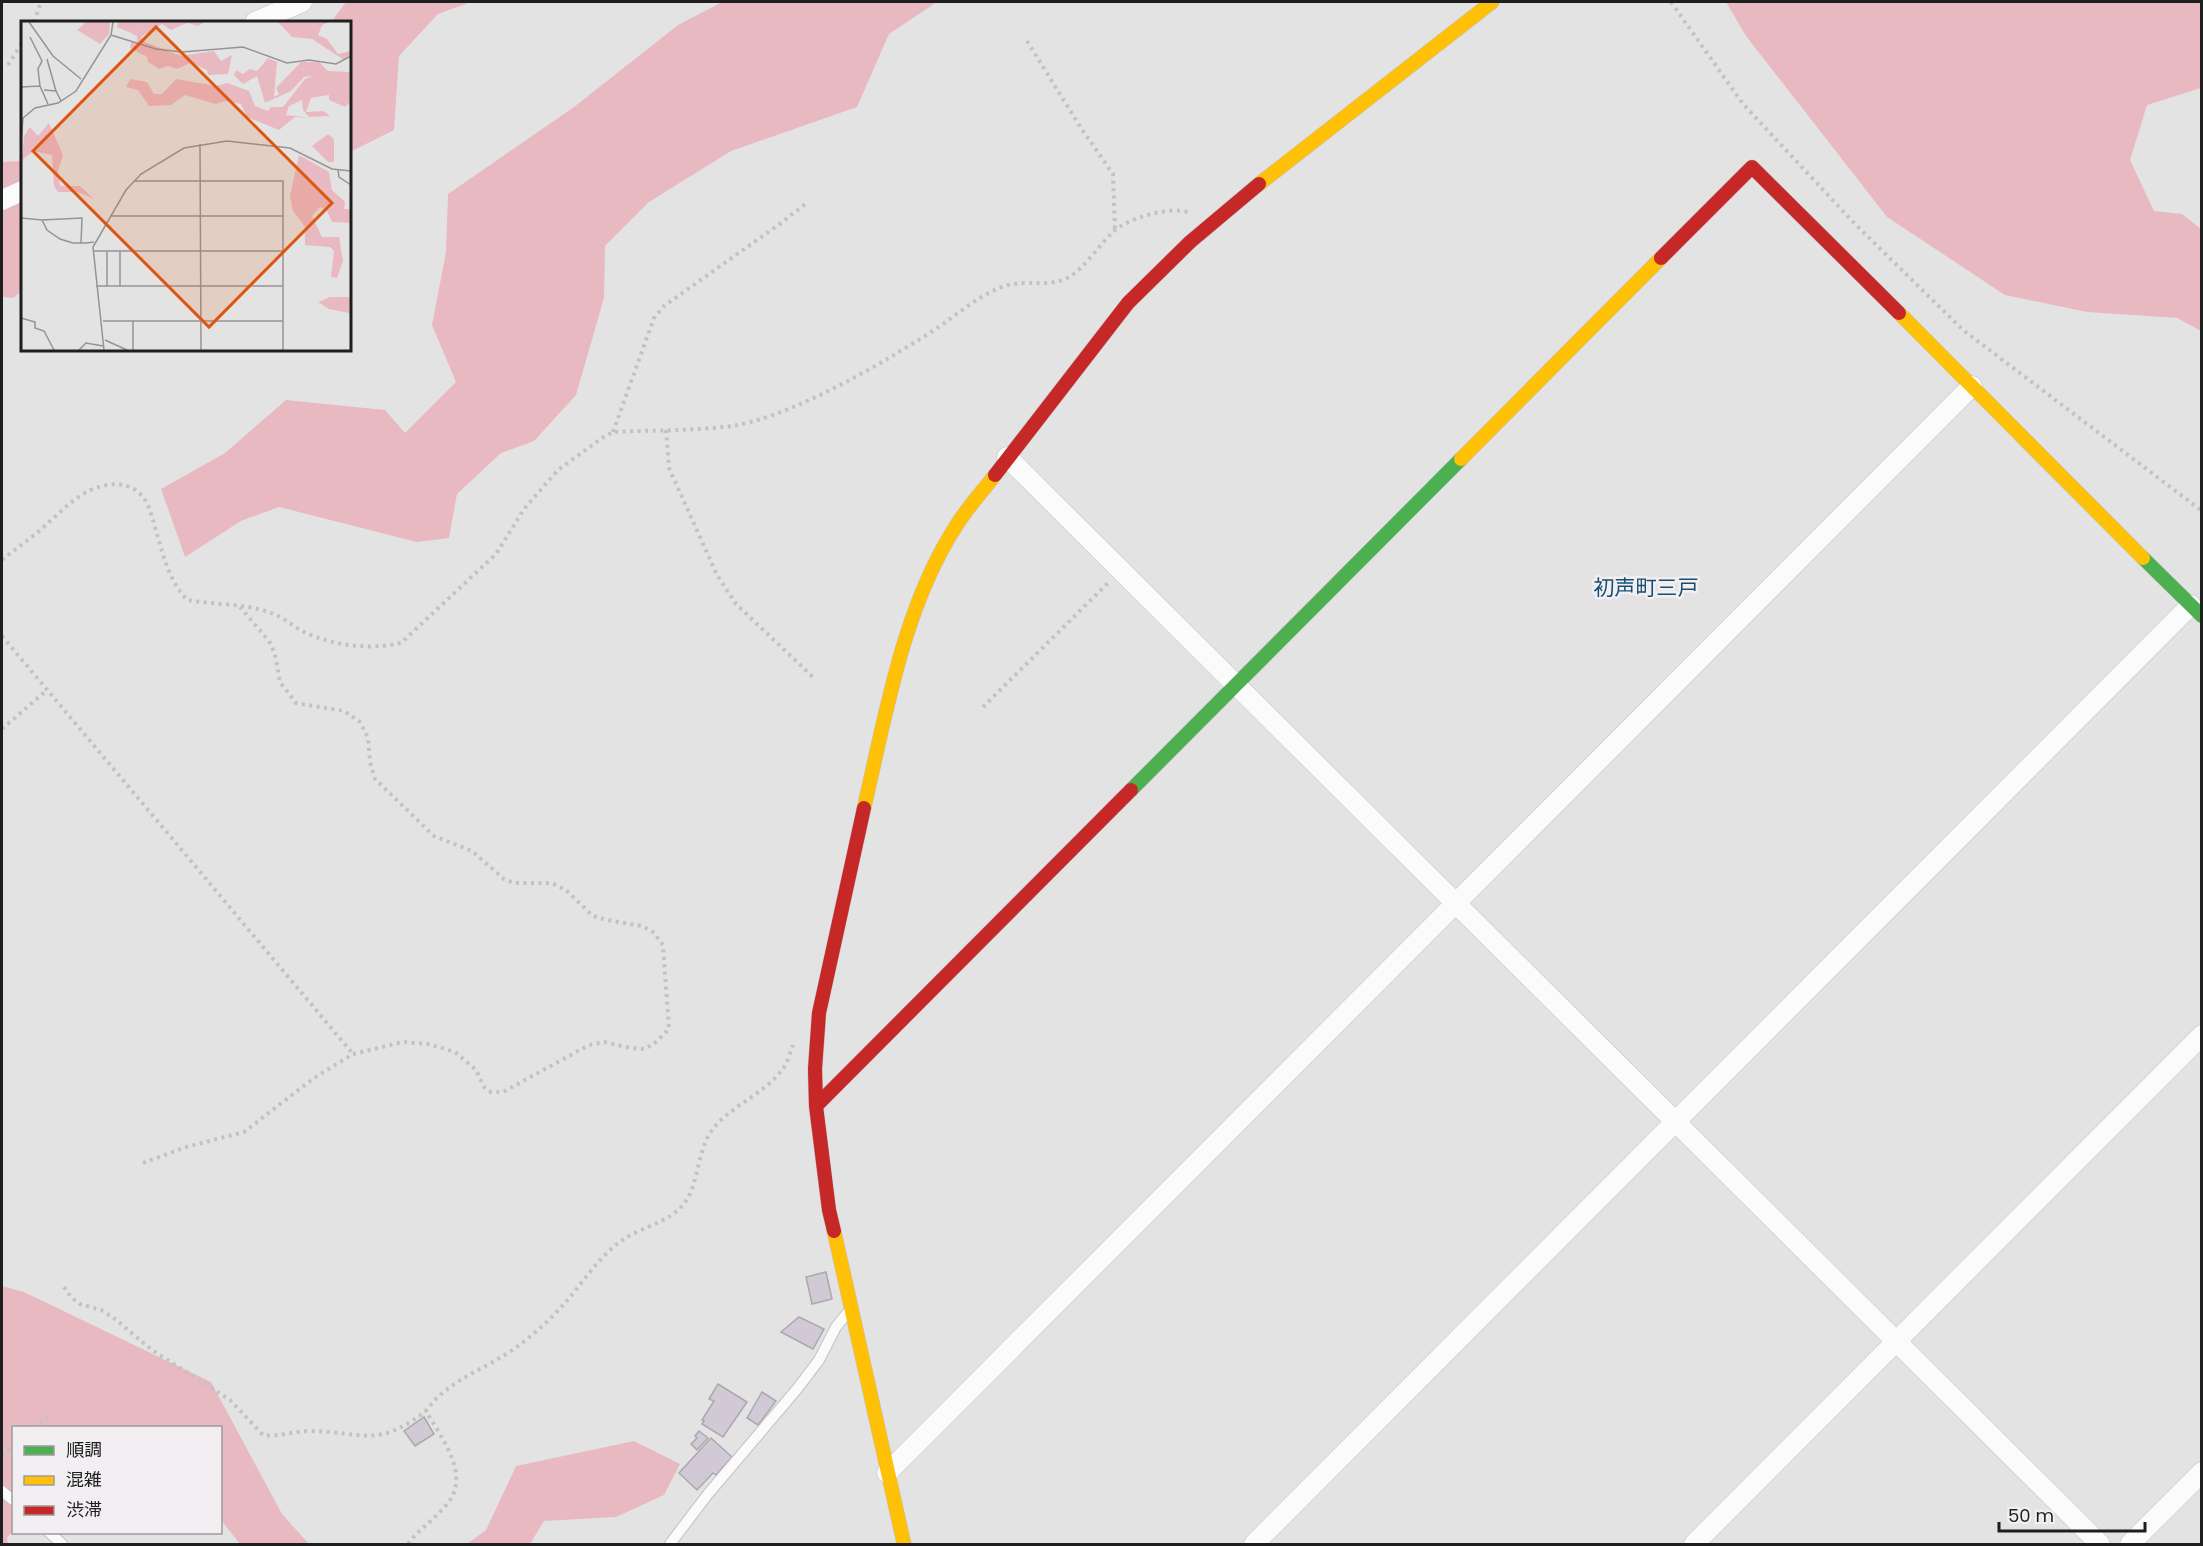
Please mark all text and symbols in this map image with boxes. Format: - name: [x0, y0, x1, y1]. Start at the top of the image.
- inset map: [21, 21, 351, 351]
- district label: 初声町三戸: [1594, 573, 1699, 602]
- legend: [12, 1426, 222, 1534]
- text: 順調: [66, 1437, 102, 1462]
- text: 混雑: [66, 1467, 102, 1492]
- scale bar: [1999, 1495, 2144, 1533]
- text: 渋滞: [66, 1497, 102, 1522]
- text: 50 m: [2008, 1503, 2054, 1528]

